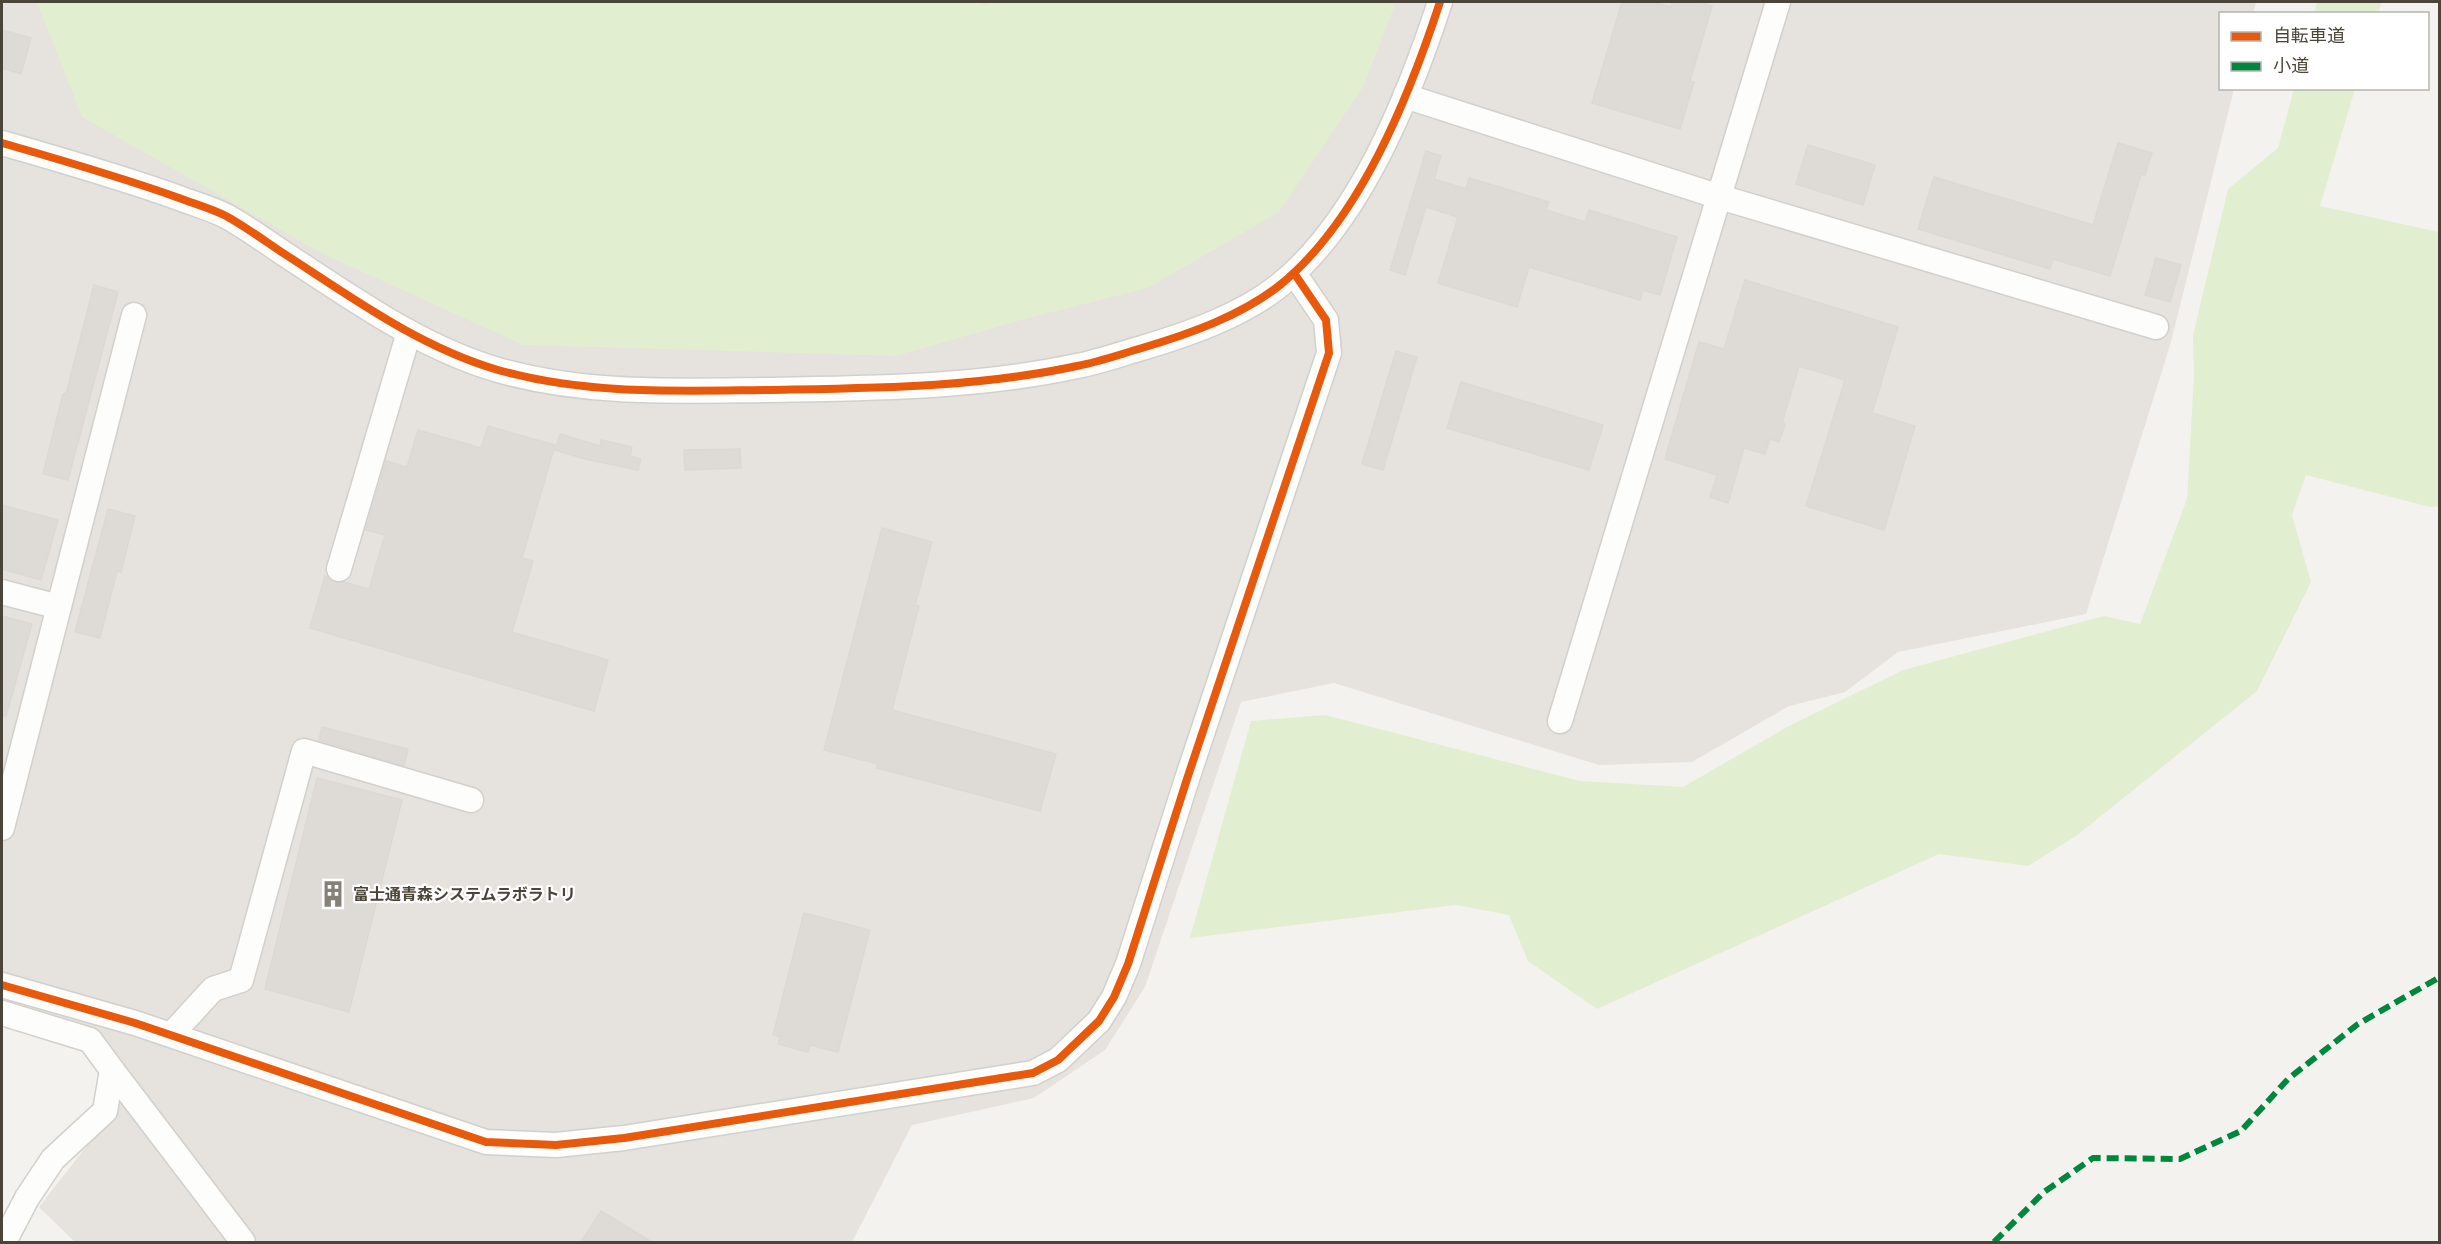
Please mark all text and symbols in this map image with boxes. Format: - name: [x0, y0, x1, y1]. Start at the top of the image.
- legend: [2219, 12, 2429, 90]
- text: 自転車道: [2273, 23, 2345, 48]
- text: 小道: [2273, 53, 2309, 78]
- building icon: 富士通青森システムラボラトリ: [318, 879, 348, 909]
- place label: 富士通青森システムラボラトリ: [353, 883, 576, 906]

